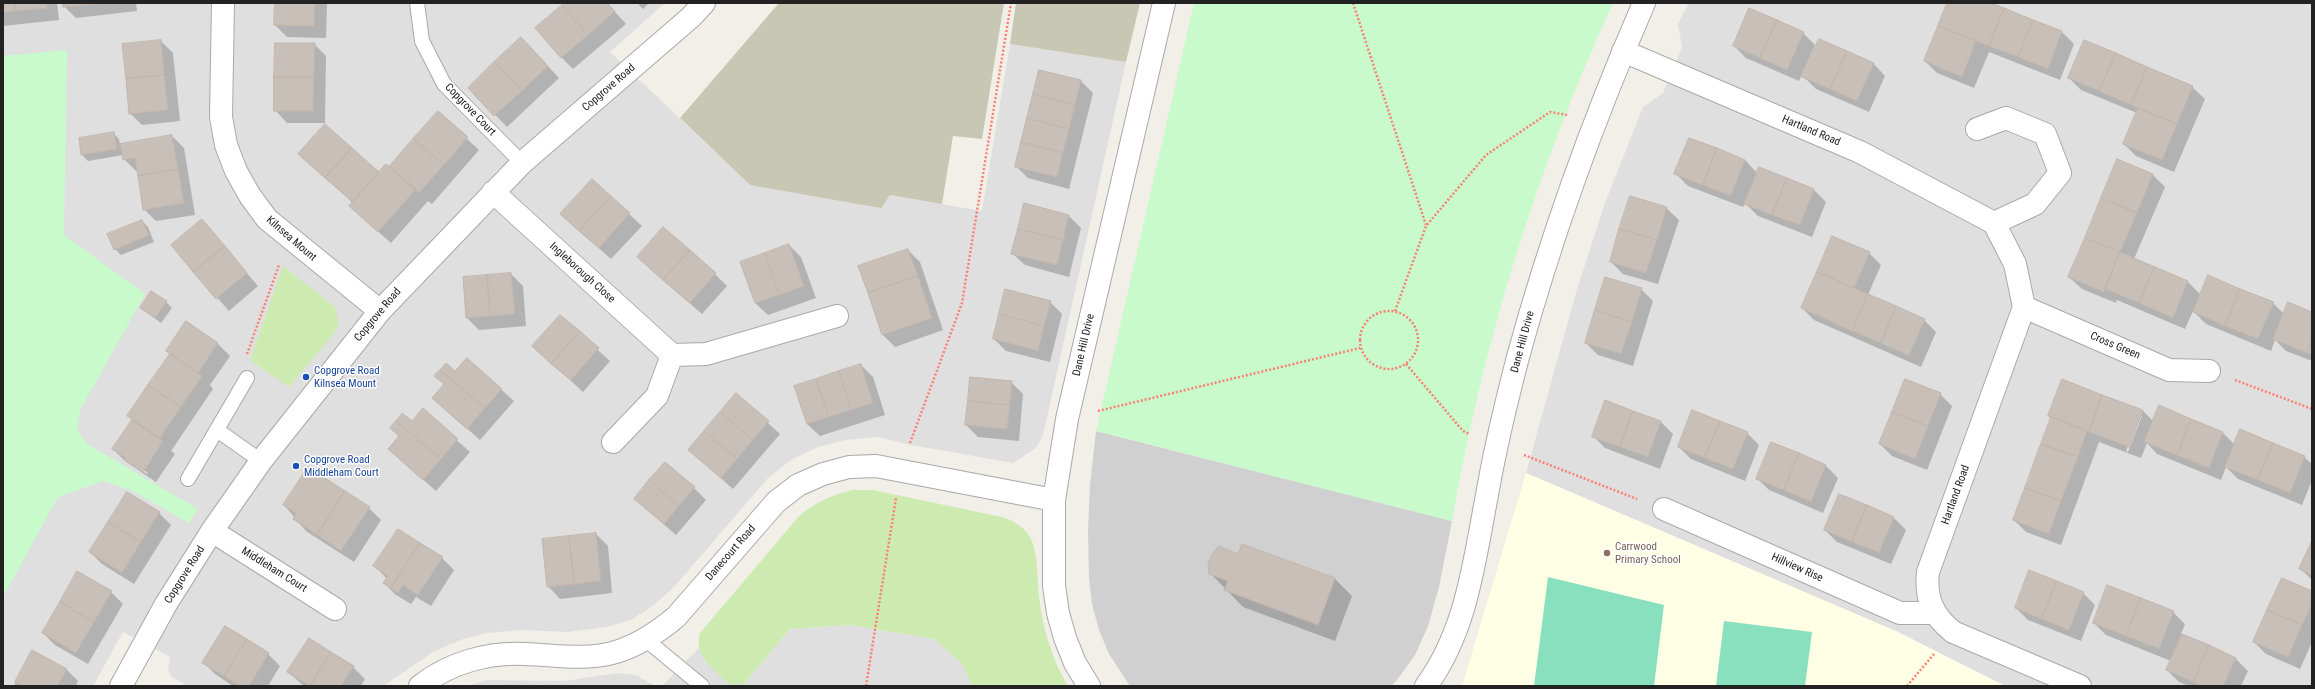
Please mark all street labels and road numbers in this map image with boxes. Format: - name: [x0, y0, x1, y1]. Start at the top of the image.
- street label: Copgrove Road: [580, 61, 638, 115]
- street label: Copgrove Court: [442, 81, 498, 139]
- street label: Hartland Road: [1780, 113, 1842, 149]
- street label: Kilnsea Mount: [263, 214, 319, 264]
- street label: Ingleborough Close: [546, 240, 618, 306]
- street label: Copgrove Road: [352, 286, 404, 344]
- street label: Dane Hill Drive: [1508, 310, 1538, 374]
- street label: Dane Hill Drive: [1070, 313, 1098, 377]
- street label: Cross Green: [2088, 330, 2142, 362]
- street label: Hartland Road: [1939, 464, 1973, 526]
- street label: Danecourt Road: [703, 522, 759, 584]
- street label: Copgrove Road: [162, 544, 208, 606]
- street label: Middleham Court: [239, 545, 309, 595]
- street label: Hillview Rise: [1769, 551, 1825, 585]

